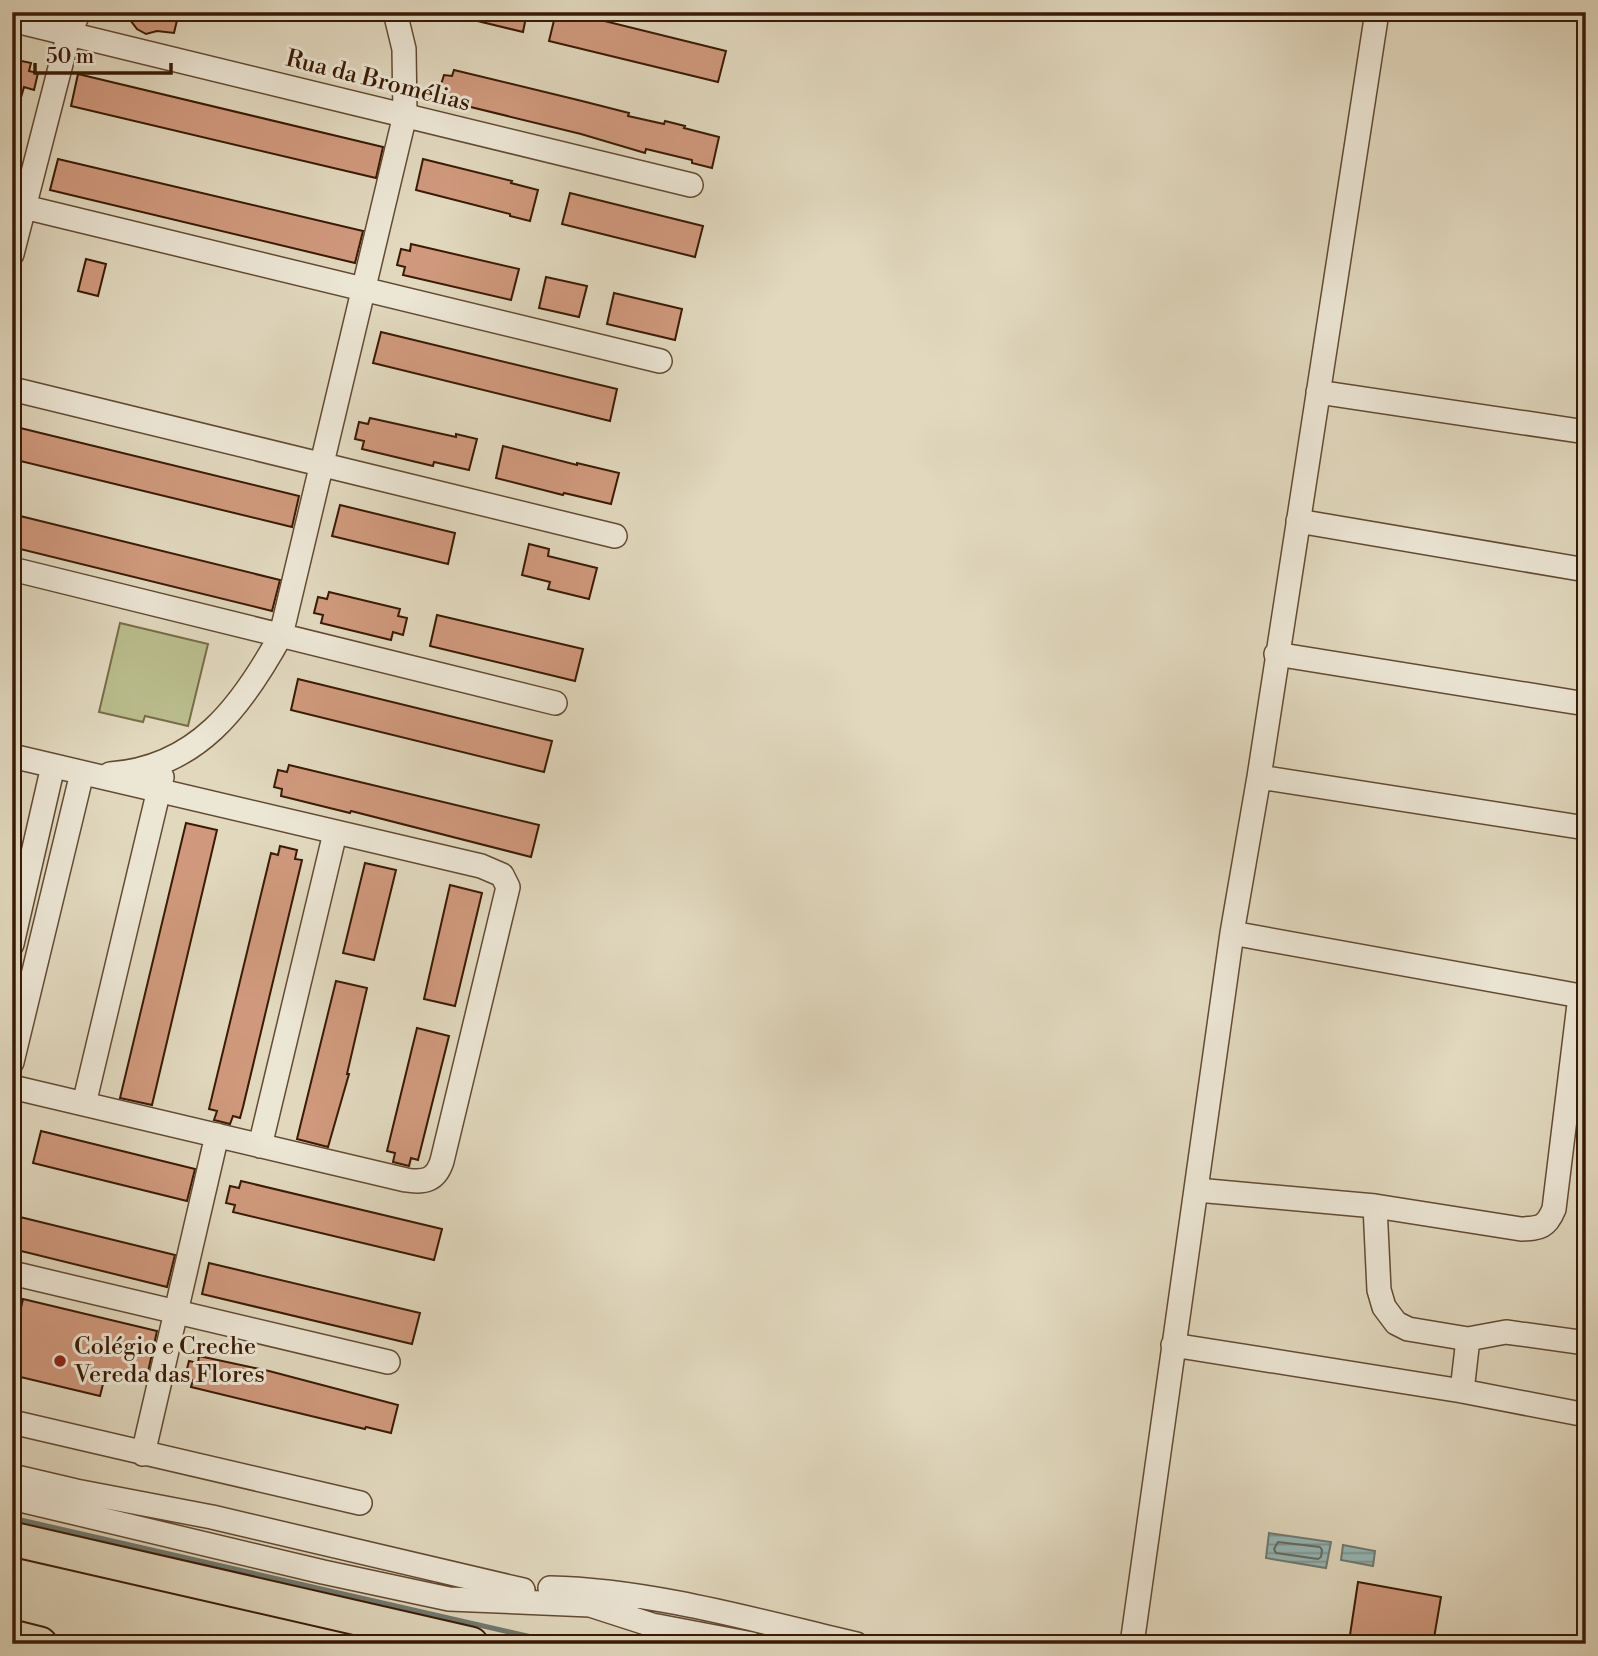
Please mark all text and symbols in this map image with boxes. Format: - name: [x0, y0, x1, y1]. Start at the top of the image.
- scale bar: [35, 32, 172, 76]
- text: 50 m: [46, 44, 94, 70]
- street label: Rua da Bromélias: [283, 44, 473, 118]
- place label: Colégio e Creche Vereda das Flores: [73, 1332, 265, 1390]
- marker: Colégio e Creche Vereda das Flores: [52, 1353, 68, 1369]

